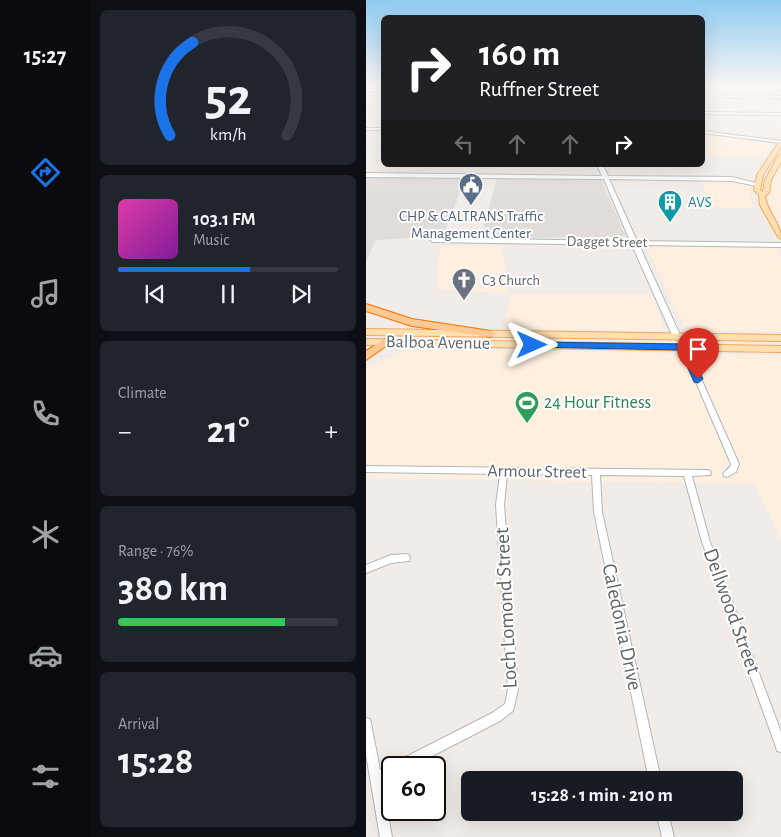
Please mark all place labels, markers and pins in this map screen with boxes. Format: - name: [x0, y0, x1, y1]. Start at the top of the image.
- public building icon: CHP & CALTRANS Traffic Management Center: [458, 172, 484, 206]
- building icon: AVS: [657, 189, 683, 223]
- place label: AVS: [688, 195, 712, 210]
- place label: CHP & CALTRANS Traffic Management Center: [399, 209, 543, 241]
- church icon: C3 Church: [451, 267, 477, 301]
- place label: C3 Church: [482, 273, 540, 288]
- pin: [677, 328, 719, 379]
- sports icon: 24 Hour Fitness: [514, 390, 540, 424]
- place label: 24 Hour Fitness: [544, 394, 651, 412]

